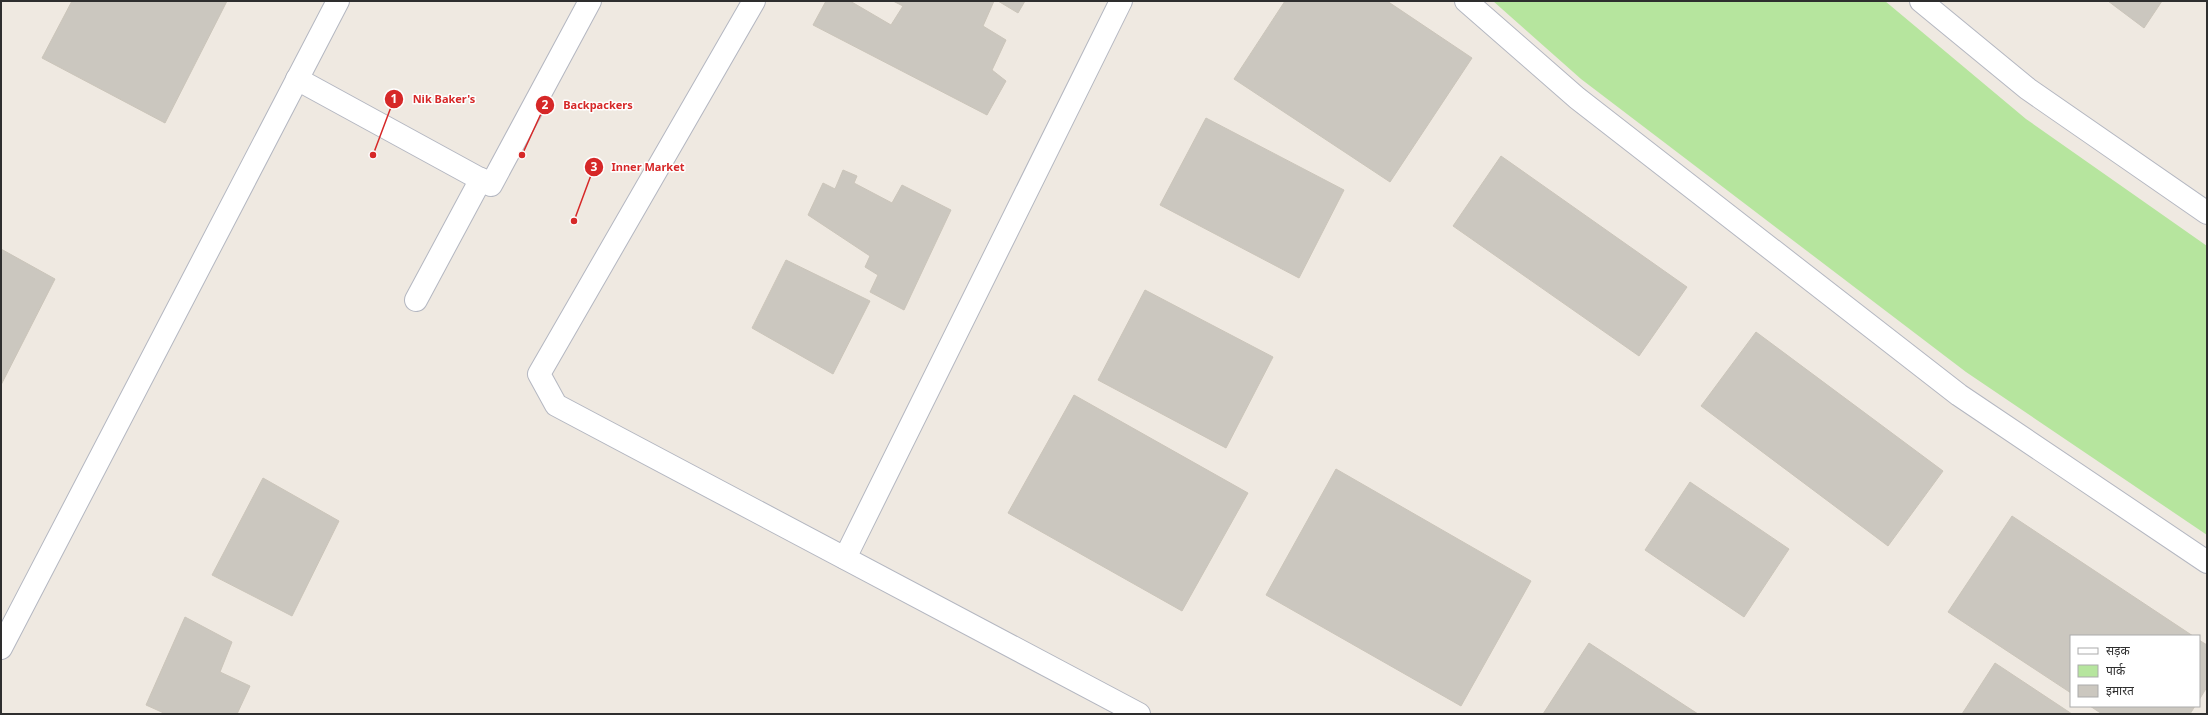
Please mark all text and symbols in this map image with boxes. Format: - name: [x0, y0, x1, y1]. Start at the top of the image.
- callout: Nik Baker's: [384, 87, 483, 110]
- text: 1: [391, 90, 397, 107]
- text: Nik Baker's: [413, 91, 476, 106]
- callout: Backpackers: [535, 94, 641, 117]
- text: 2: [542, 96, 549, 113]
- text: Backpackers: [563, 97, 633, 112]
- callout: Inner Market: [584, 155, 693, 178]
- text: 3: [591, 158, 598, 175]
- text: Inner Market: [612, 159, 685, 174]
- legend: [2070, 635, 2200, 707]
- text: सड़क: [2106, 642, 2131, 659]
- text: पार्क: [2106, 662, 2126, 679]
- text: इमारत: [2106, 682, 2135, 699]

